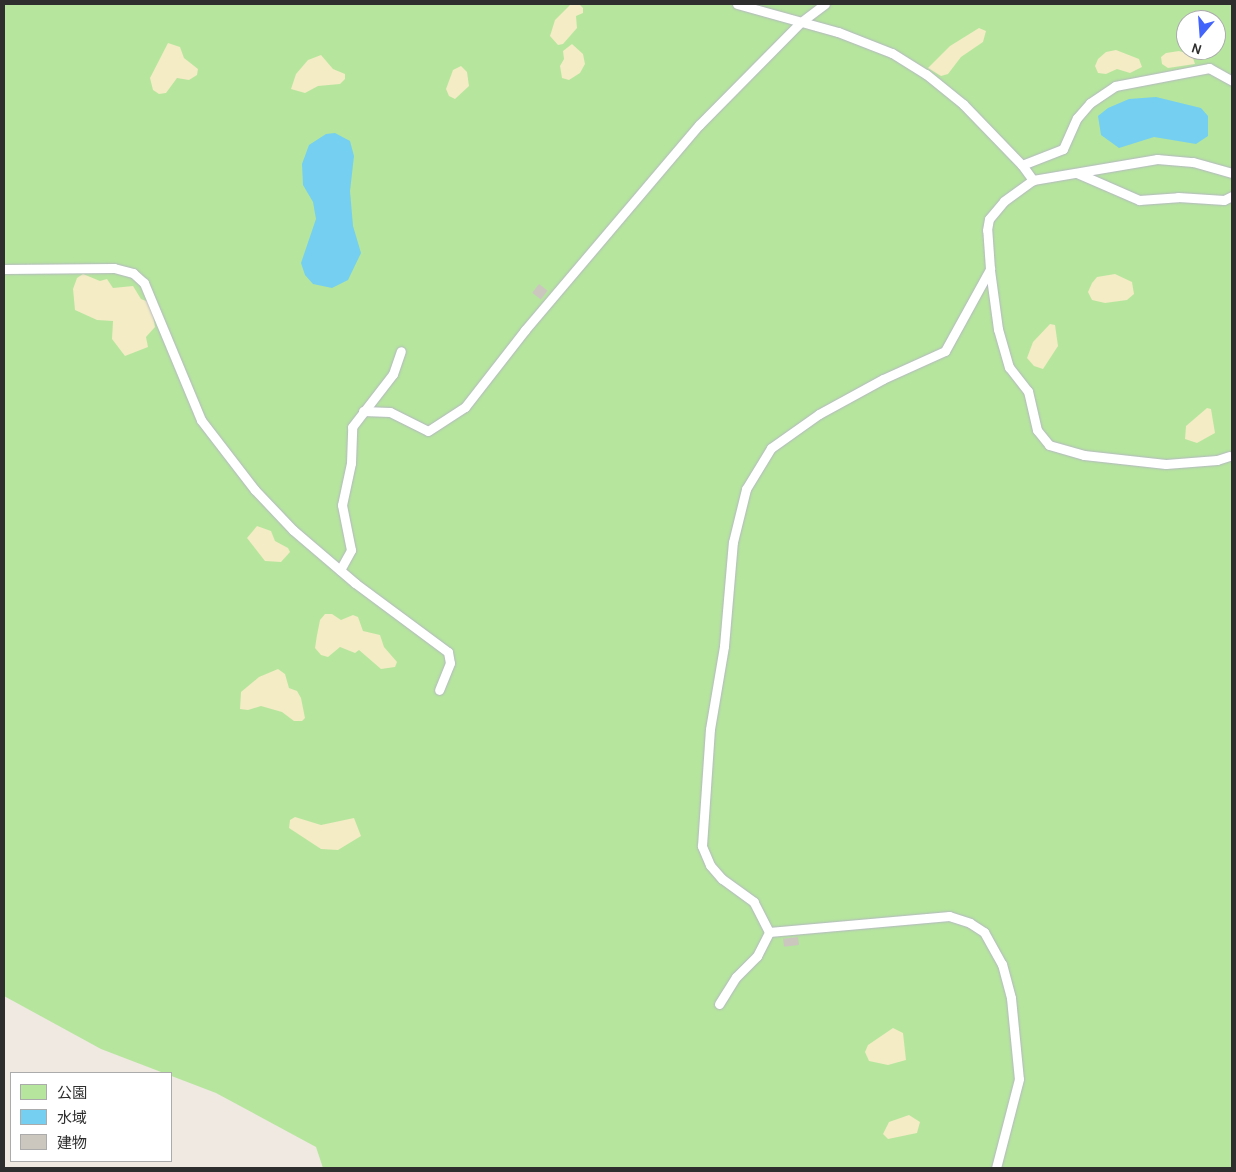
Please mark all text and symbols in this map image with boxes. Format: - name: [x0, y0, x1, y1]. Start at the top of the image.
- north arrow: [1176, 10, 1226, 60]
- text: N: [1189, 39, 1204, 58]
- legend: [10, 1072, 172, 1162]
- text: 公園: [57, 1084, 87, 1102]
- text: 水域: [57, 1109, 87, 1127]
- text: 建物: [57, 1134, 87, 1152]

